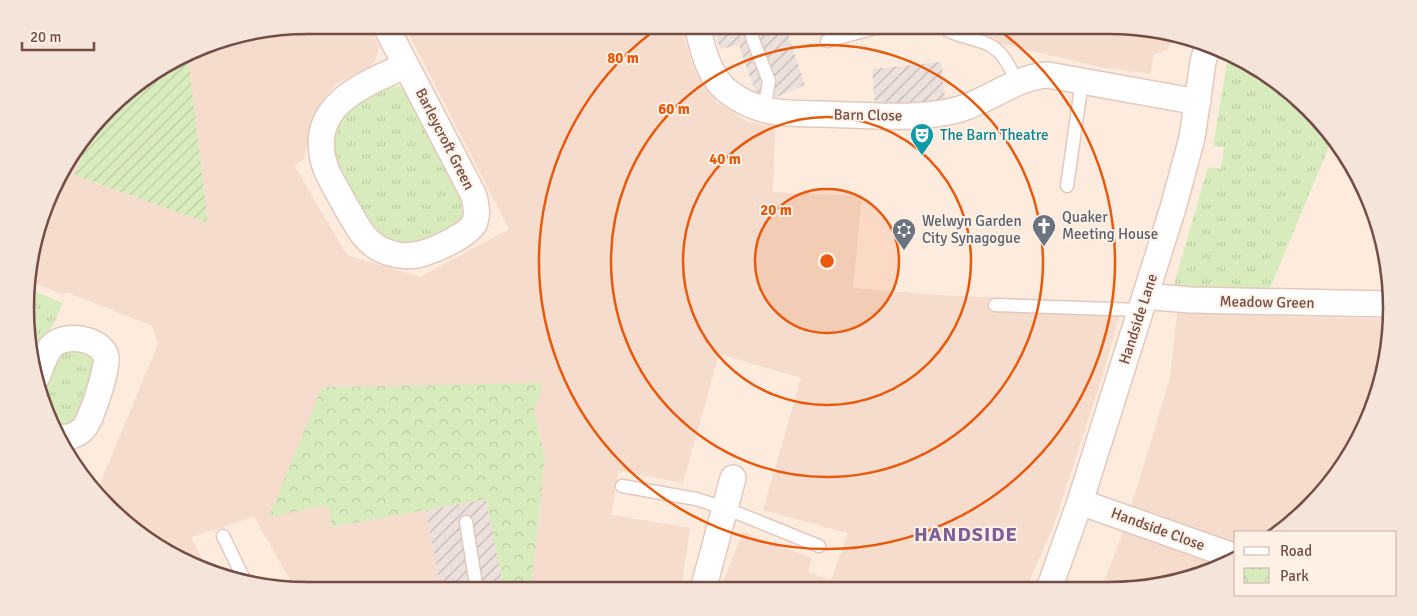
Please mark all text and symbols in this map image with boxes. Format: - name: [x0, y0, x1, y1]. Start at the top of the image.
- scale bar: [22, 20, 95, 52]
- text: 20 m: [30, 28, 61, 46]
- text: 80 m: [607, 49, 639, 67]
- street label: Barleycroft Green: [412, 85, 478, 193]
- text: 60 m: [658, 100, 690, 118]
- street label: Barn Close: [833, 105, 903, 125]
- theatre icon: The Barn Theatre: [909, 122, 935, 156]
- place label: The Barn Theatre: [940, 126, 1049, 144]
- text: 40 m: [709, 150, 741, 168]
- text: 20 m: [760, 201, 792, 219]
- place label: Quaker Meeting House: [1062, 208, 1158, 243]
- place label: Welwyn Garden City Synagogue: [922, 212, 1022, 247]
- church icon: Quaker Meeting House: [1031, 213, 1057, 247]
- synagogue icon: Welwyn Garden City Synagogue: [891, 217, 917, 251]
- centre of rings: [818, 252, 836, 270]
- street label: Handside Lane: [1115, 271, 1161, 367]
- street label: Meadow Green: [1219, 292, 1315, 312]
- street label: Handside Close: [1109, 504, 1207, 554]
- district label: HANDSIDE: [914, 522, 1018, 547]
- legend: [1234, 531, 1397, 596]
- text: Road: [1280, 542, 1312, 560]
- text: Park: [1280, 567, 1309, 585]

